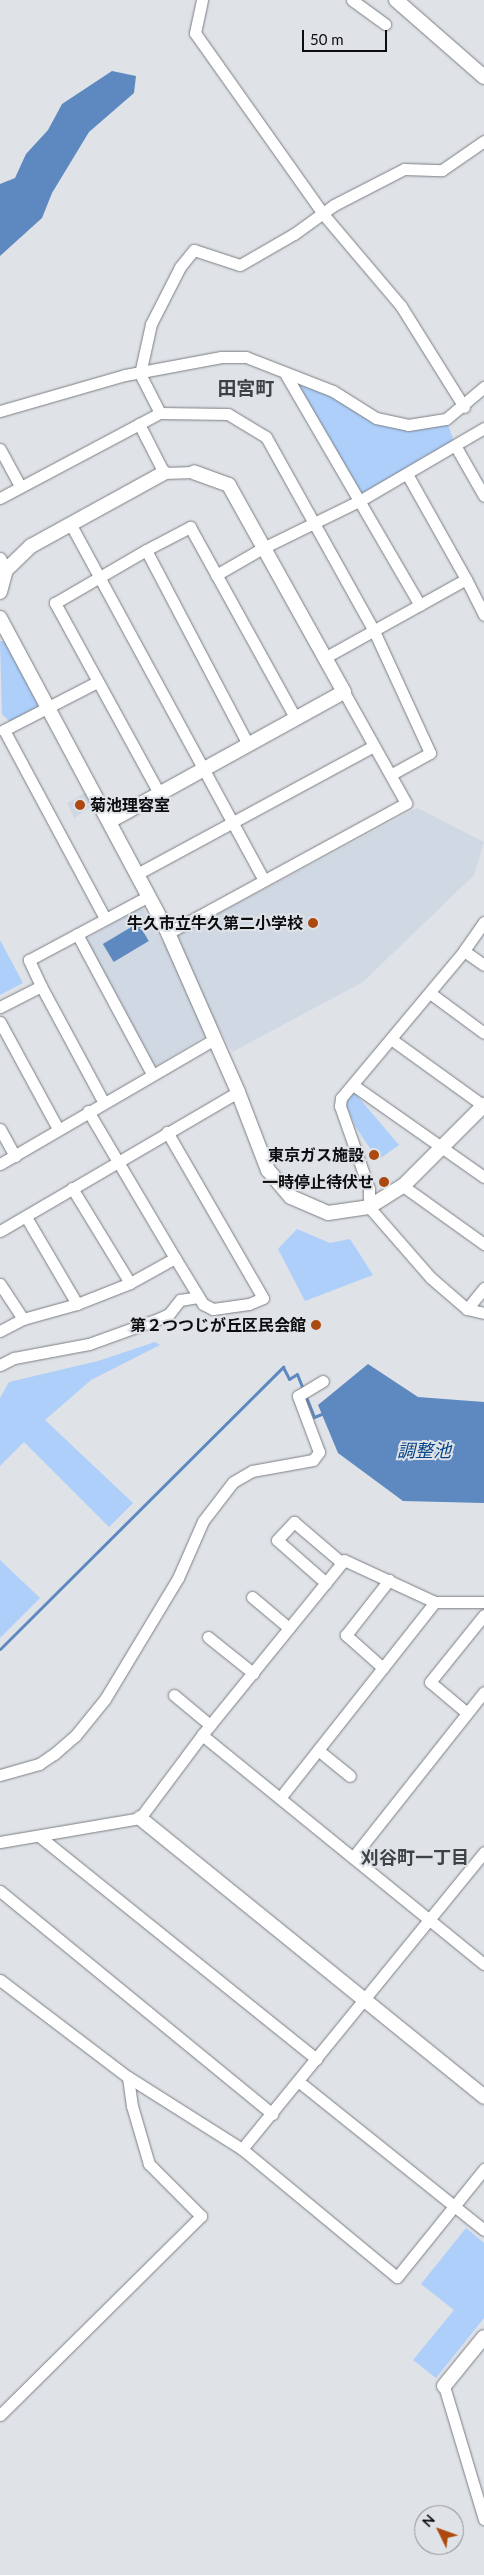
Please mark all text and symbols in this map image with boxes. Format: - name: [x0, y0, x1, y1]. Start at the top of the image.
- scale bar: [304, 20, 389, 52]
- text: 50 m: [310, 30, 344, 48]
- district label: 田宮町: [218, 377, 274, 399]
- place label: 菊池理容室: [90, 795, 170, 815]
- marker: 菊池理容室: [74, 799, 86, 811]
- place label: 牛久市立牛久第二小学校: [127, 913, 303, 933]
- marker: 牛久市立牛久第二小学校: [307, 917, 319, 929]
- place label: 東京ガス施設: [268, 1145, 364, 1165]
- marker: 東京ガス施設: [368, 1149, 380, 1161]
- place label: 一時停止待伏せ: [262, 1172, 374, 1192]
- marker: 一時停止待伏せ: [378, 1176, 390, 1188]
- place label: 第２つつじが丘区民会館: [130, 1315, 306, 1335]
- marker: 第２つつじが丘区民会館: [310, 1319, 322, 1331]
- water label: 調整池: [397, 1439, 451, 1461]
- district label: 刈谷町一丁目: [361, 1846, 469, 1868]
- north arrow: [414, 2505, 464, 2555]
- text: N: [418, 2511, 438, 2530]

